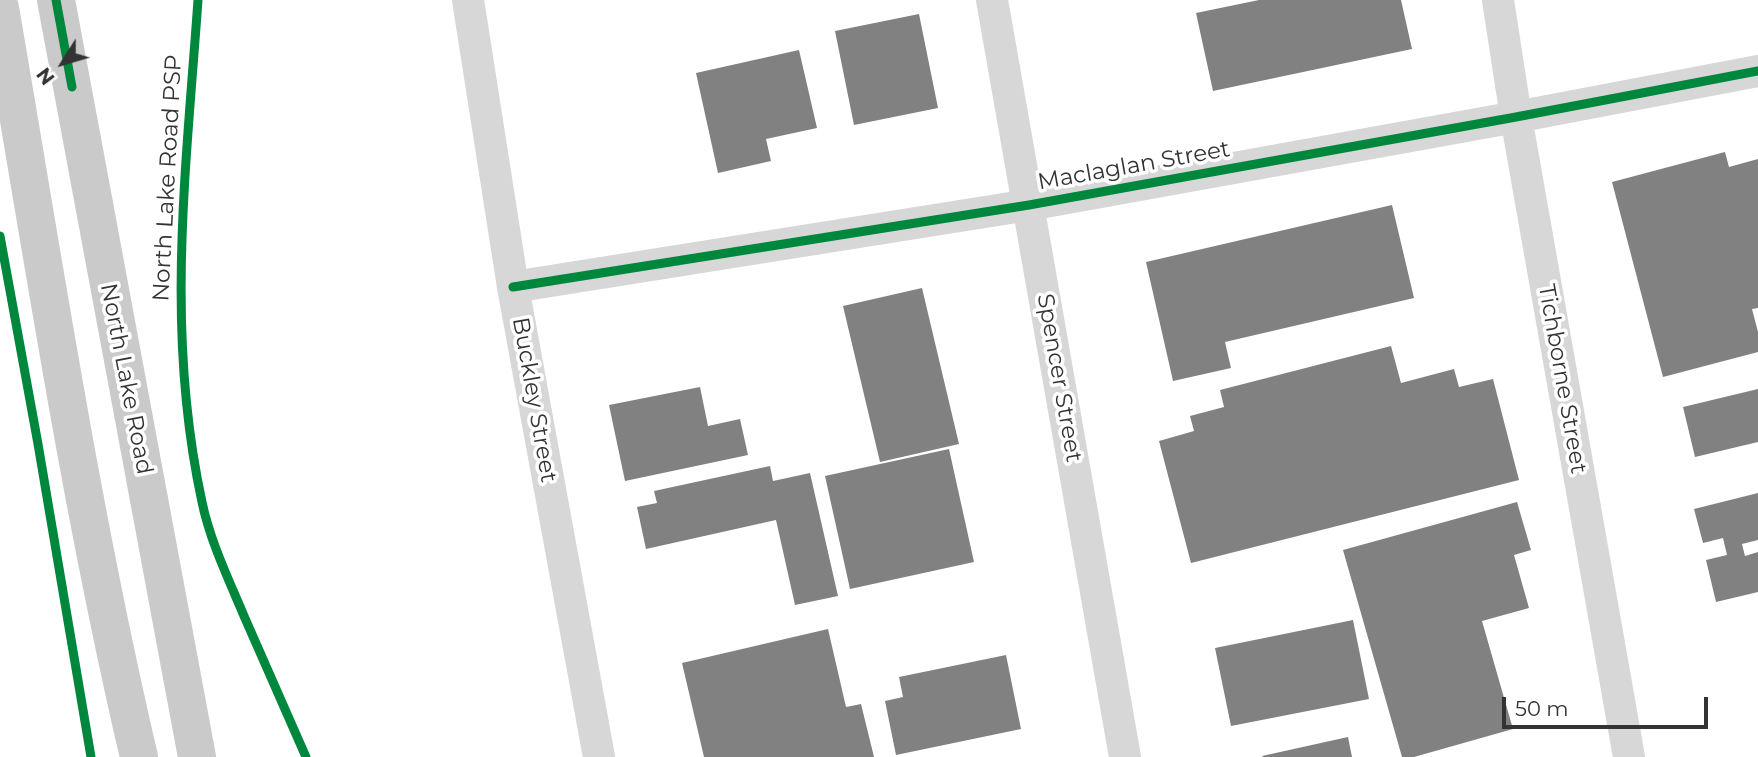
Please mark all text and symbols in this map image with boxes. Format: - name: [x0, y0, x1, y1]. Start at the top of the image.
- north arrow: [28, 28, 98, 98]
- street label: North Lake Road PSP: [148, 54, 188, 302]
- text: N: [32, 63, 60, 89]
- street label: Maclaglan Street: [1036, 136, 1232, 196]
- street label: North Lake Road: [94, 281, 158, 477]
- street label: Tichborne Street: [1532, 282, 1592, 476]
- street label: Spencer Street: [1031, 292, 1087, 464]
- street label: Buckley Street: [506, 315, 562, 485]
- scale bar: [1506, 684, 1712, 728]
- text: 50 m: [1515, 696, 1569, 721]

